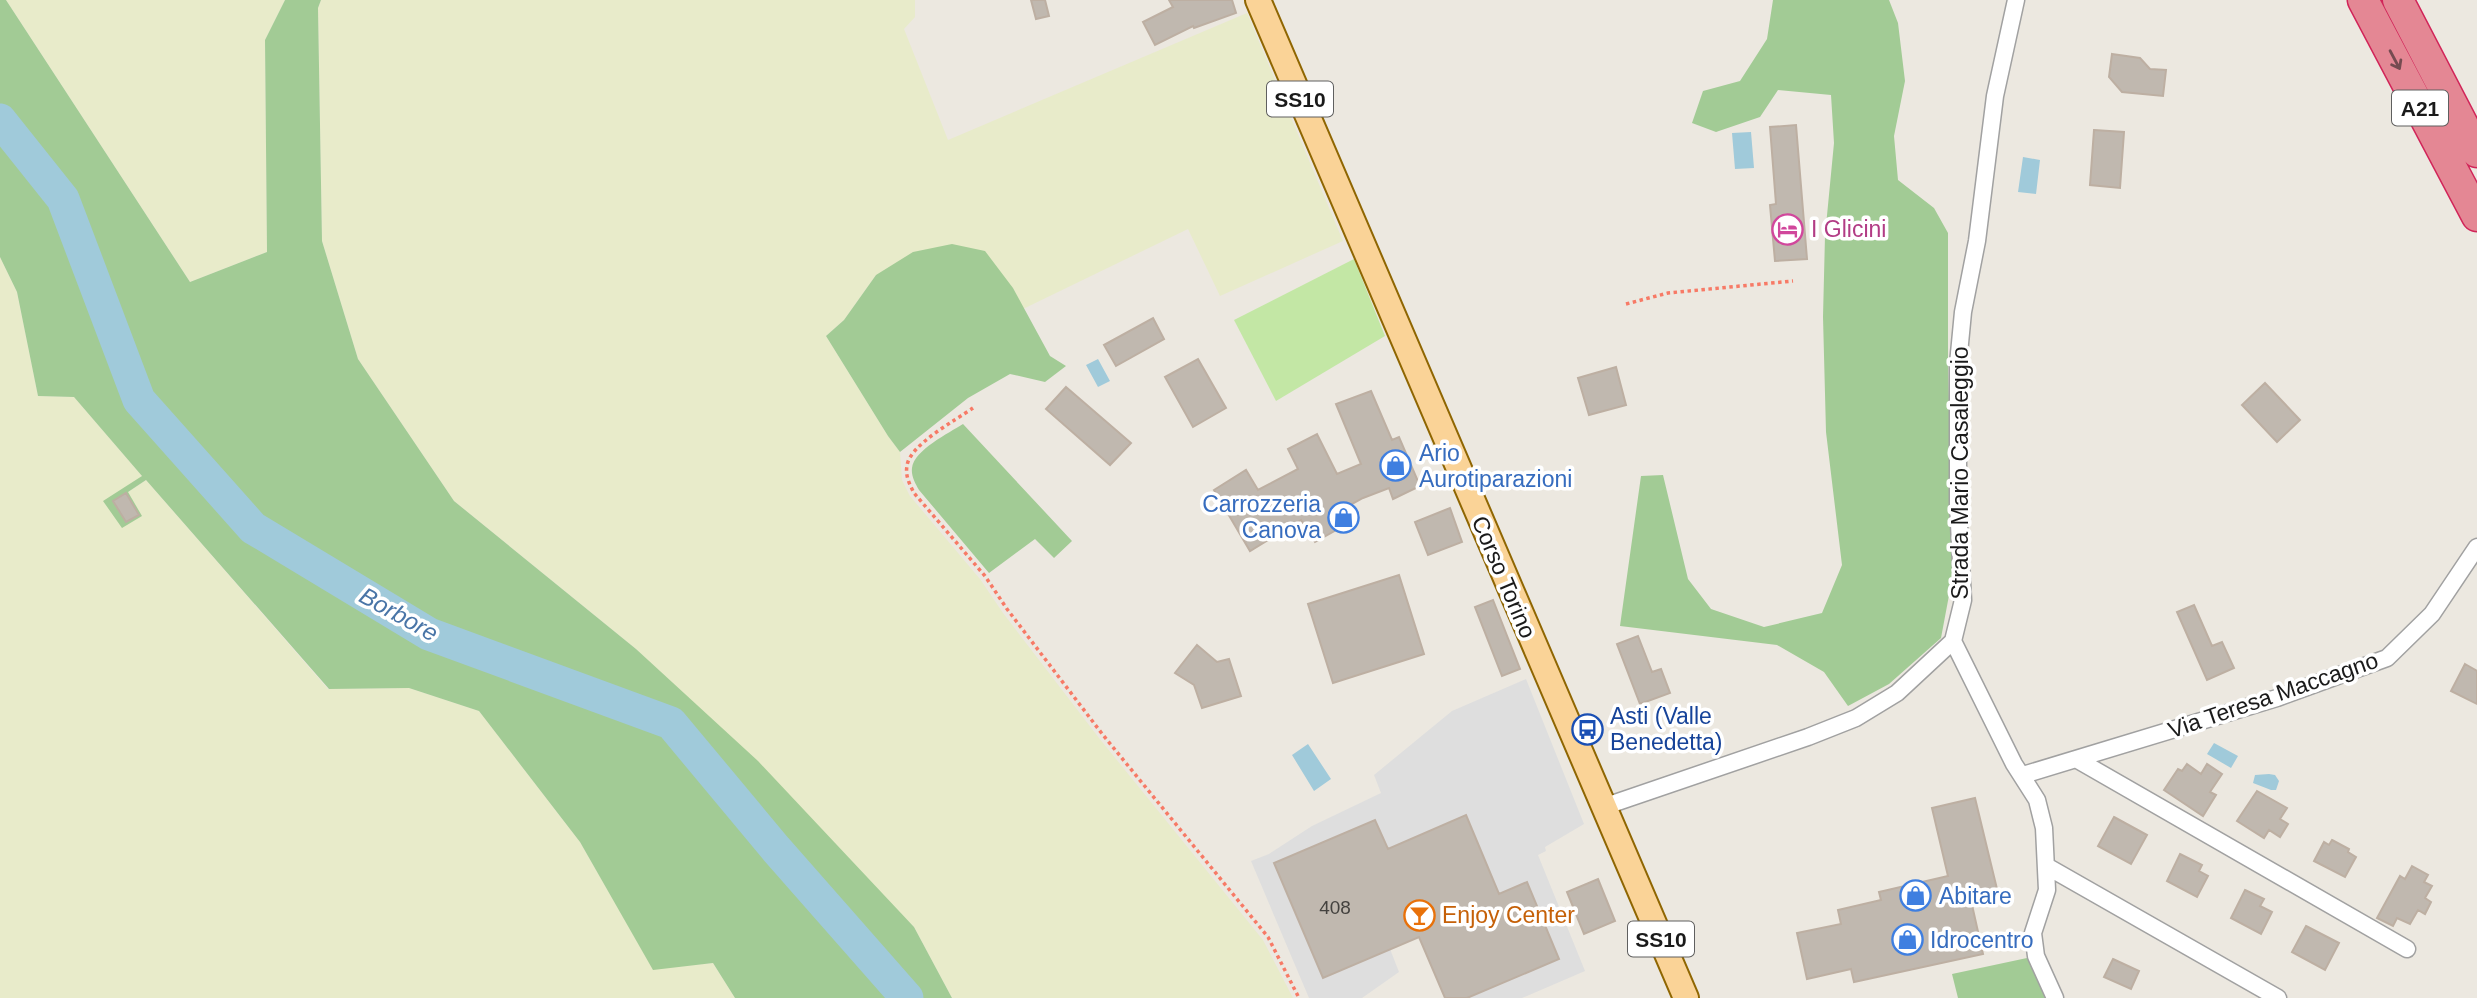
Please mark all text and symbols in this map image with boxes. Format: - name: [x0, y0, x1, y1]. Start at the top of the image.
- one-way arrow: [2388, 50, 2402, 70]
- road number: SS10: [1267, 82, 1333, 116]
- road number: A21: [2392, 90, 2448, 126]
- hotel icon: I Glicini: [1771, 212, 1805, 246]
- place label: I Glicini: [1811, 216, 1886, 242]
- street label: Strada Mario Casaleggio: [1947, 346, 1973, 600]
- place label: Ario Aurotiparazioni: [1419, 440, 1572, 492]
- shop icon: Ario Aurotiparazioni: [1379, 449, 1413, 483]
- place label: Carrozzeria Canova: [1202, 491, 1321, 543]
- shop icon: Carrozzeria Canova: [1327, 500, 1361, 534]
- street label: Corso Torino: [1467, 512, 1541, 642]
- water label: Borbore: [355, 581, 443, 647]
- street label: Via Teresa Maccagno: [2165, 647, 2381, 743]
- place label: Asti (Valle Benedetta): [1610, 703, 1723, 755]
- bus stop icon: Asti (Valle Benedetta): [1570, 712, 1604, 746]
- shop icon: Abitare: [1899, 879, 1933, 913]
- place label: Abitare: [1939, 883, 2012, 909]
- house number: 408: [1319, 897, 1351, 918]
- bar icon: Enjoy Center: [1402, 898, 1436, 932]
- place label: Enjoy Center: [1442, 902, 1575, 928]
- road number: SS10: [1628, 922, 1694, 956]
- shop icon: Idrocentro: [1890, 923, 1924, 957]
- place label: Idrocentro: [1930, 927, 2034, 953]

